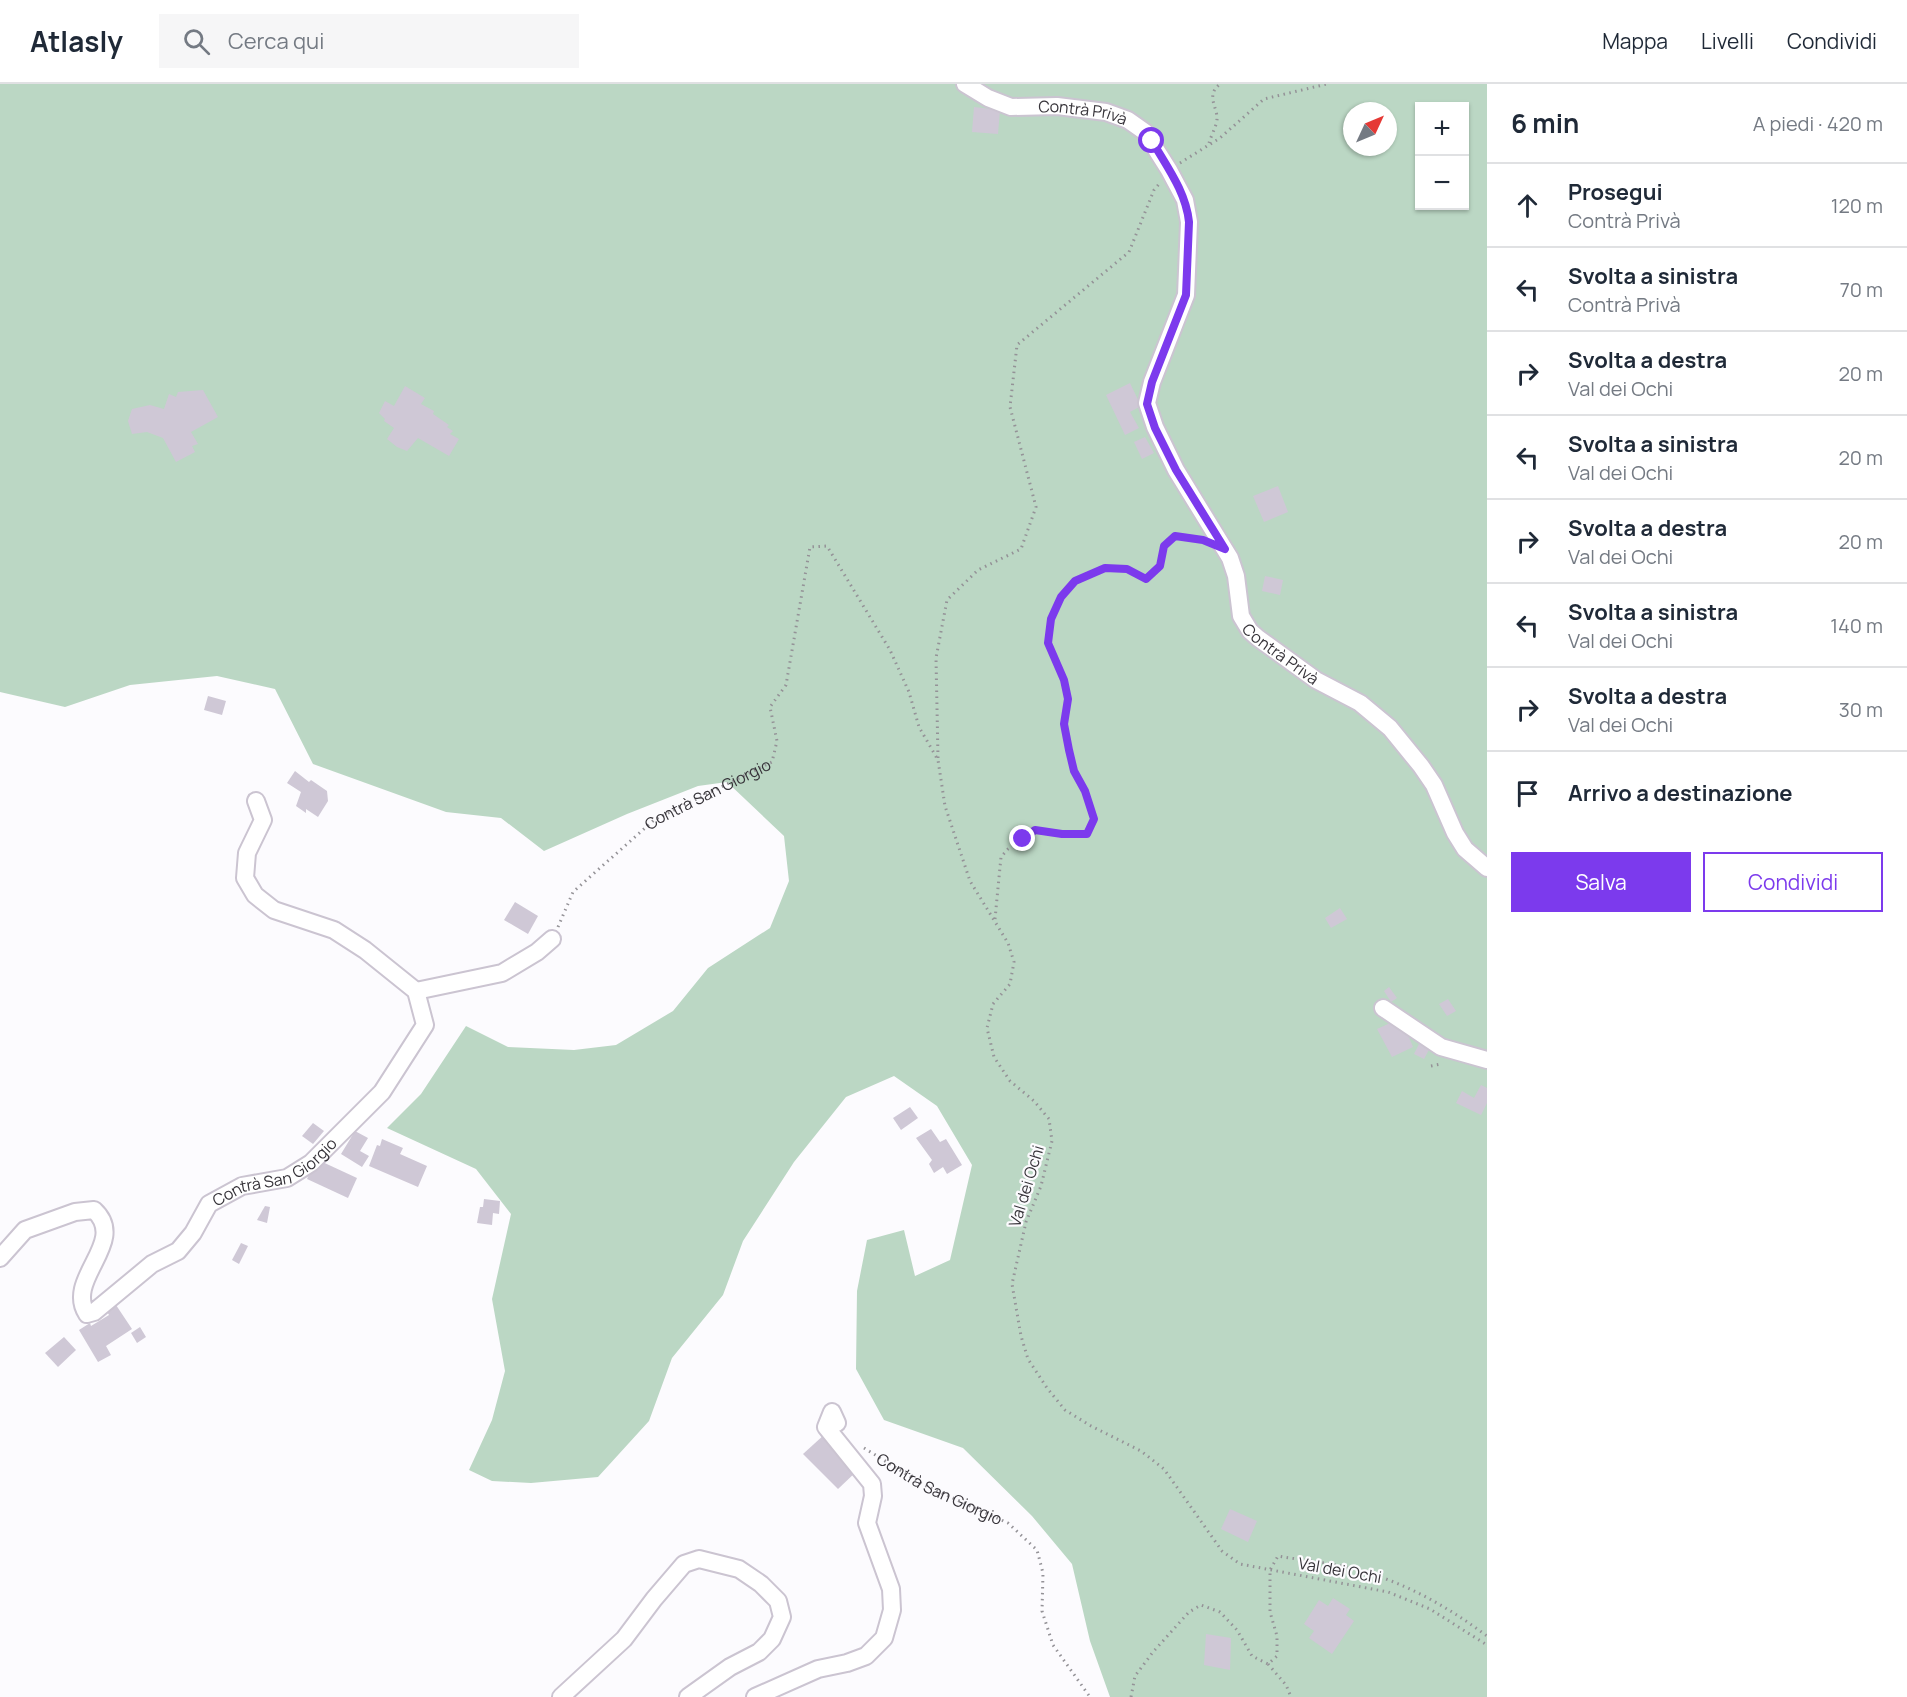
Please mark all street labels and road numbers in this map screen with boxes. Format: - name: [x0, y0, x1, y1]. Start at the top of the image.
- street label: Contrà Privà: [1038, 95, 1131, 130]
- street label: Contrà Privà: [1237, 619, 1323, 690]
- street label: Contrà San Giorgio: [639, 753, 774, 835]
- street label: Contrà San Giorgio: [208, 1132, 342, 1211]
- street label: Val dei Ochi: [1003, 1143, 1049, 1229]
- street label: Contrà San Giorgio: [872, 1447, 1006, 1530]
- street label: Val dei Ochi: [1297, 1552, 1383, 1588]

